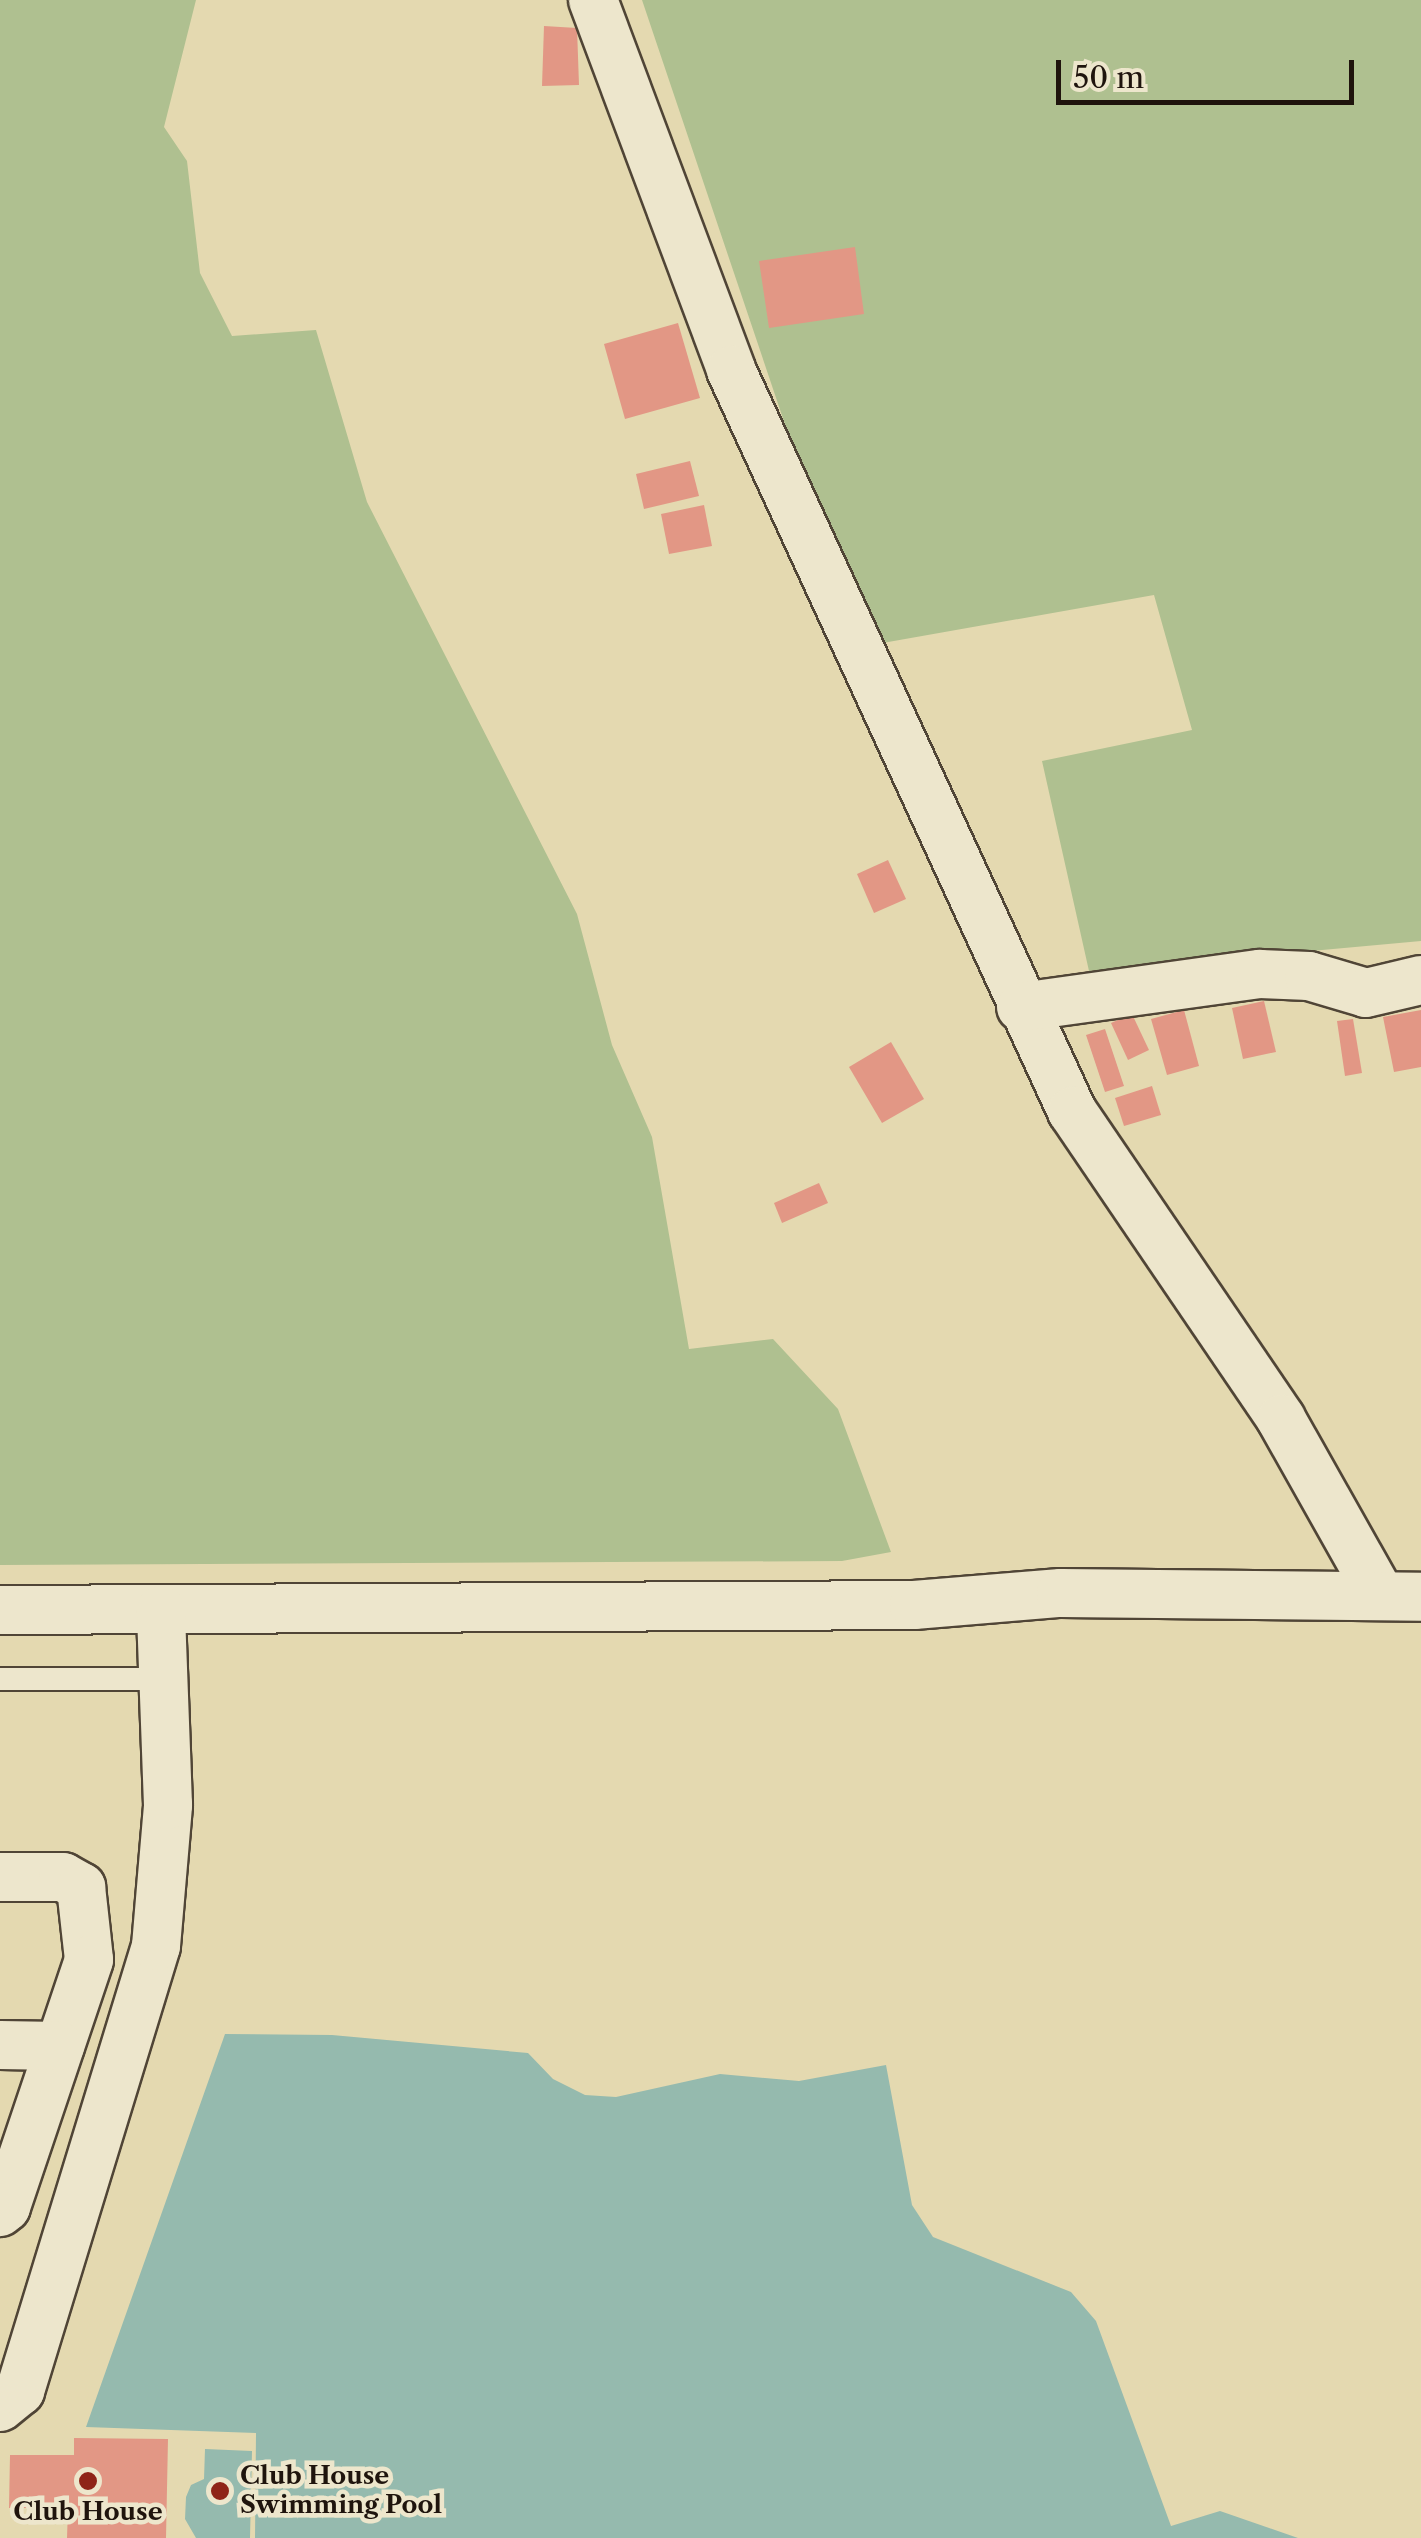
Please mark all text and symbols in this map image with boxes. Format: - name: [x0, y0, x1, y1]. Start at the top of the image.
- scale bar: [1061, 40, 1358, 102]
- text: 50 m: [1073, 59, 1144, 96]
- place label: Club House Swimming Pool: [240, 2462, 442, 2521]
- marker: Club House: [77, 2470, 99, 2492]
- marker: Club House Swimming Pool: [209, 2480, 231, 2502]
- place label: Club House: [13, 2497, 163, 2527]

